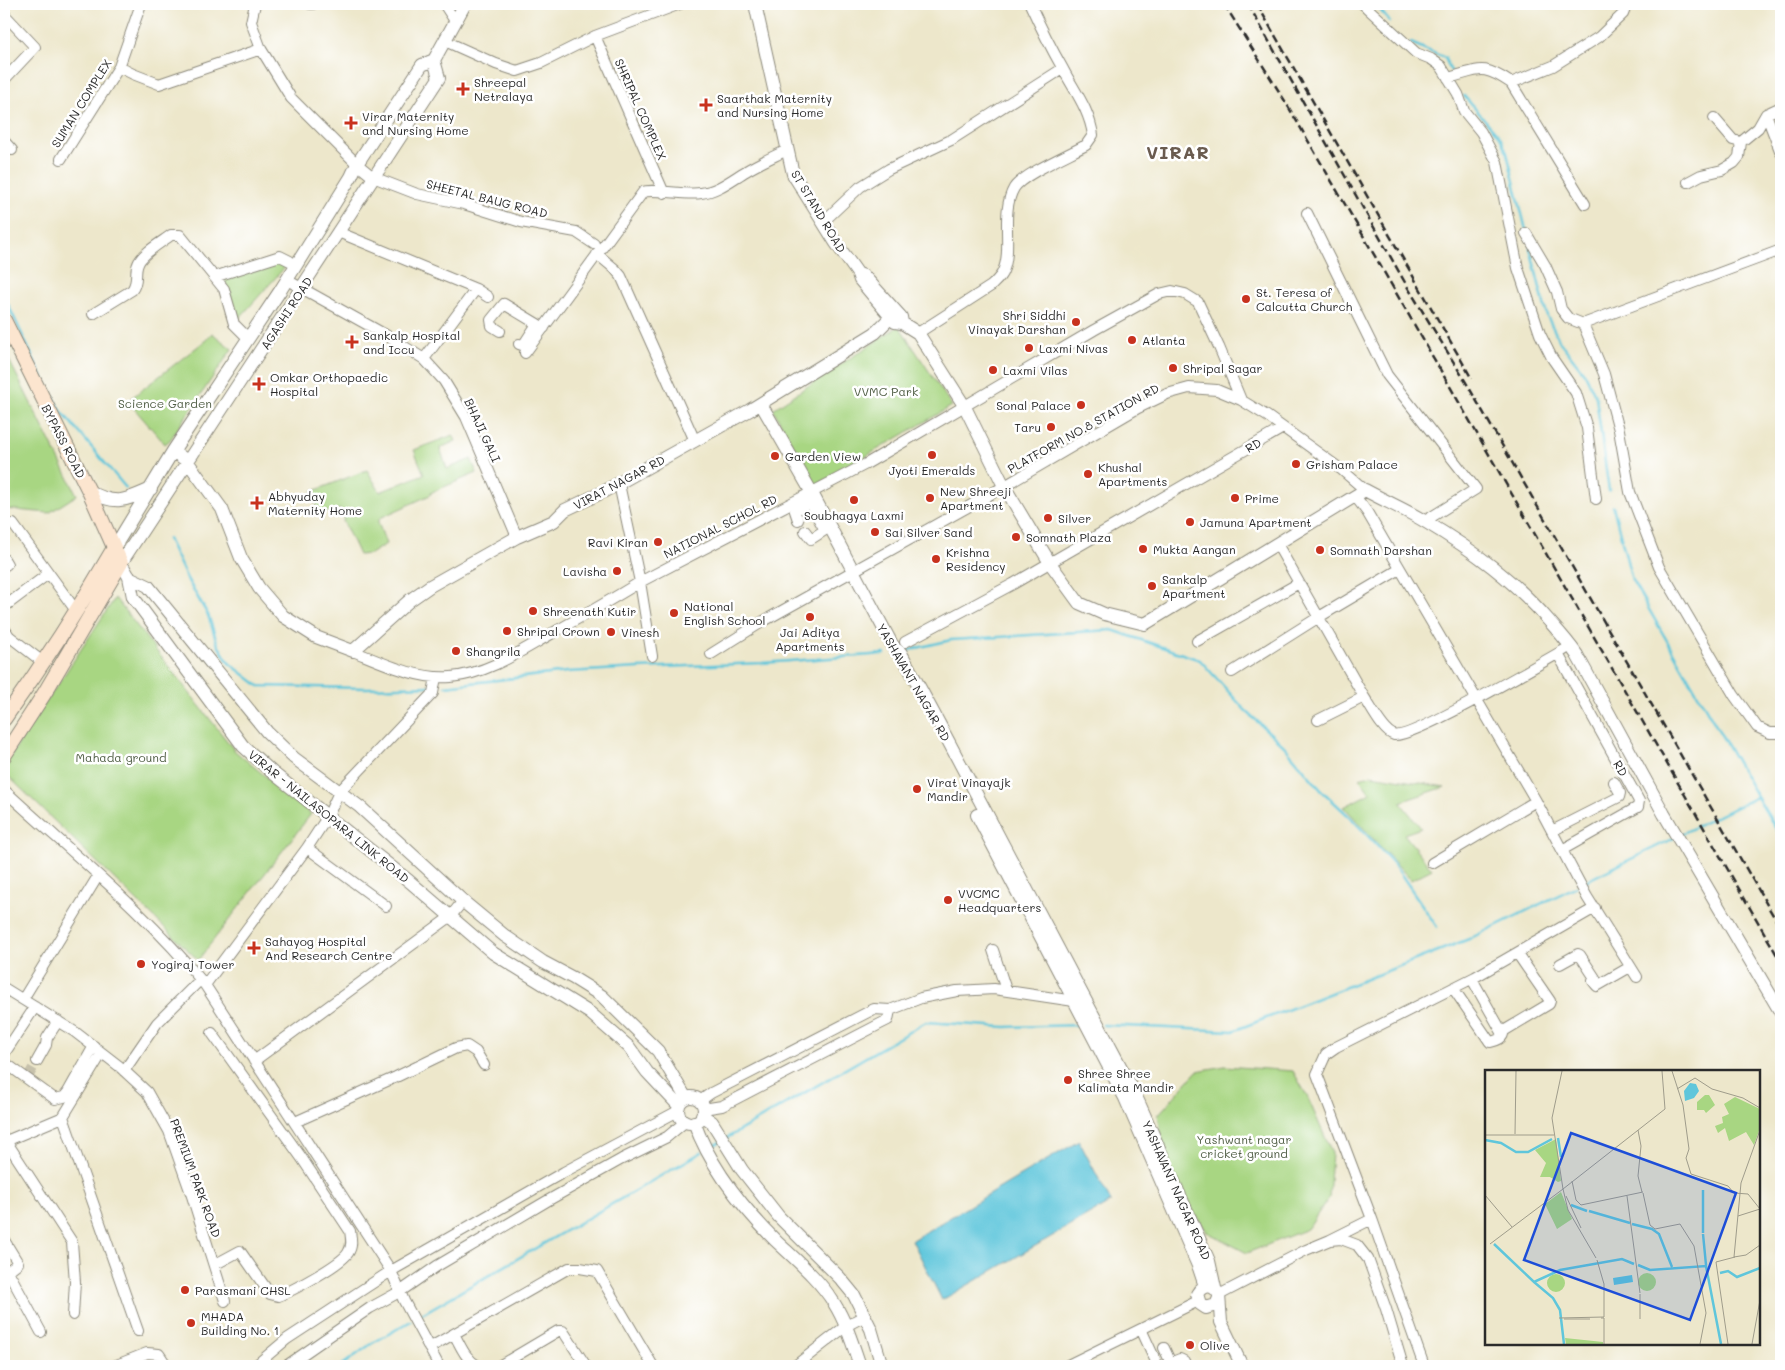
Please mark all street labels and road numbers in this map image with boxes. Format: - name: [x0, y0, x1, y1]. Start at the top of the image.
- street label: SUMAN COMPLEX: [47, 56, 115, 150]
- street label: SHRIPAL COMPLEX: [611, 56, 671, 162]
- street label: ST STAND ROAD: [788, 167, 850, 255]
- street label: SHEETAL BAUG ROAD: [425, 175, 549, 221]
- street label: AGASHI ROAD: [257, 274, 315, 352]
- street label: PLATFORM NO.8 STATION RD: [1004, 380, 1162, 476]
- street label: BHAJI GALI: [461, 395, 505, 465]
- street label: BYPASS ROAD: [38, 401, 90, 481]
- street label: RD: [1242, 434, 1264, 456]
- street label: VIRAT NAGAR RD: [571, 451, 667, 513]
- street label: NATIONAL SCHOL RD: [661, 490, 779, 562]
- street label: YASHAVANT NAGAR RD: [874, 620, 954, 744]
- street label: VIRAR - NAILASOPARA LINK ROAD: [245, 746, 413, 886]
- street label: RD: [1610, 757, 1632, 779]
- street label: PREMIUM PARK ROAD: [167, 1116, 225, 1240]
- street label: YASHAVANT NAGAR ROAD: [1139, 1118, 1215, 1262]

